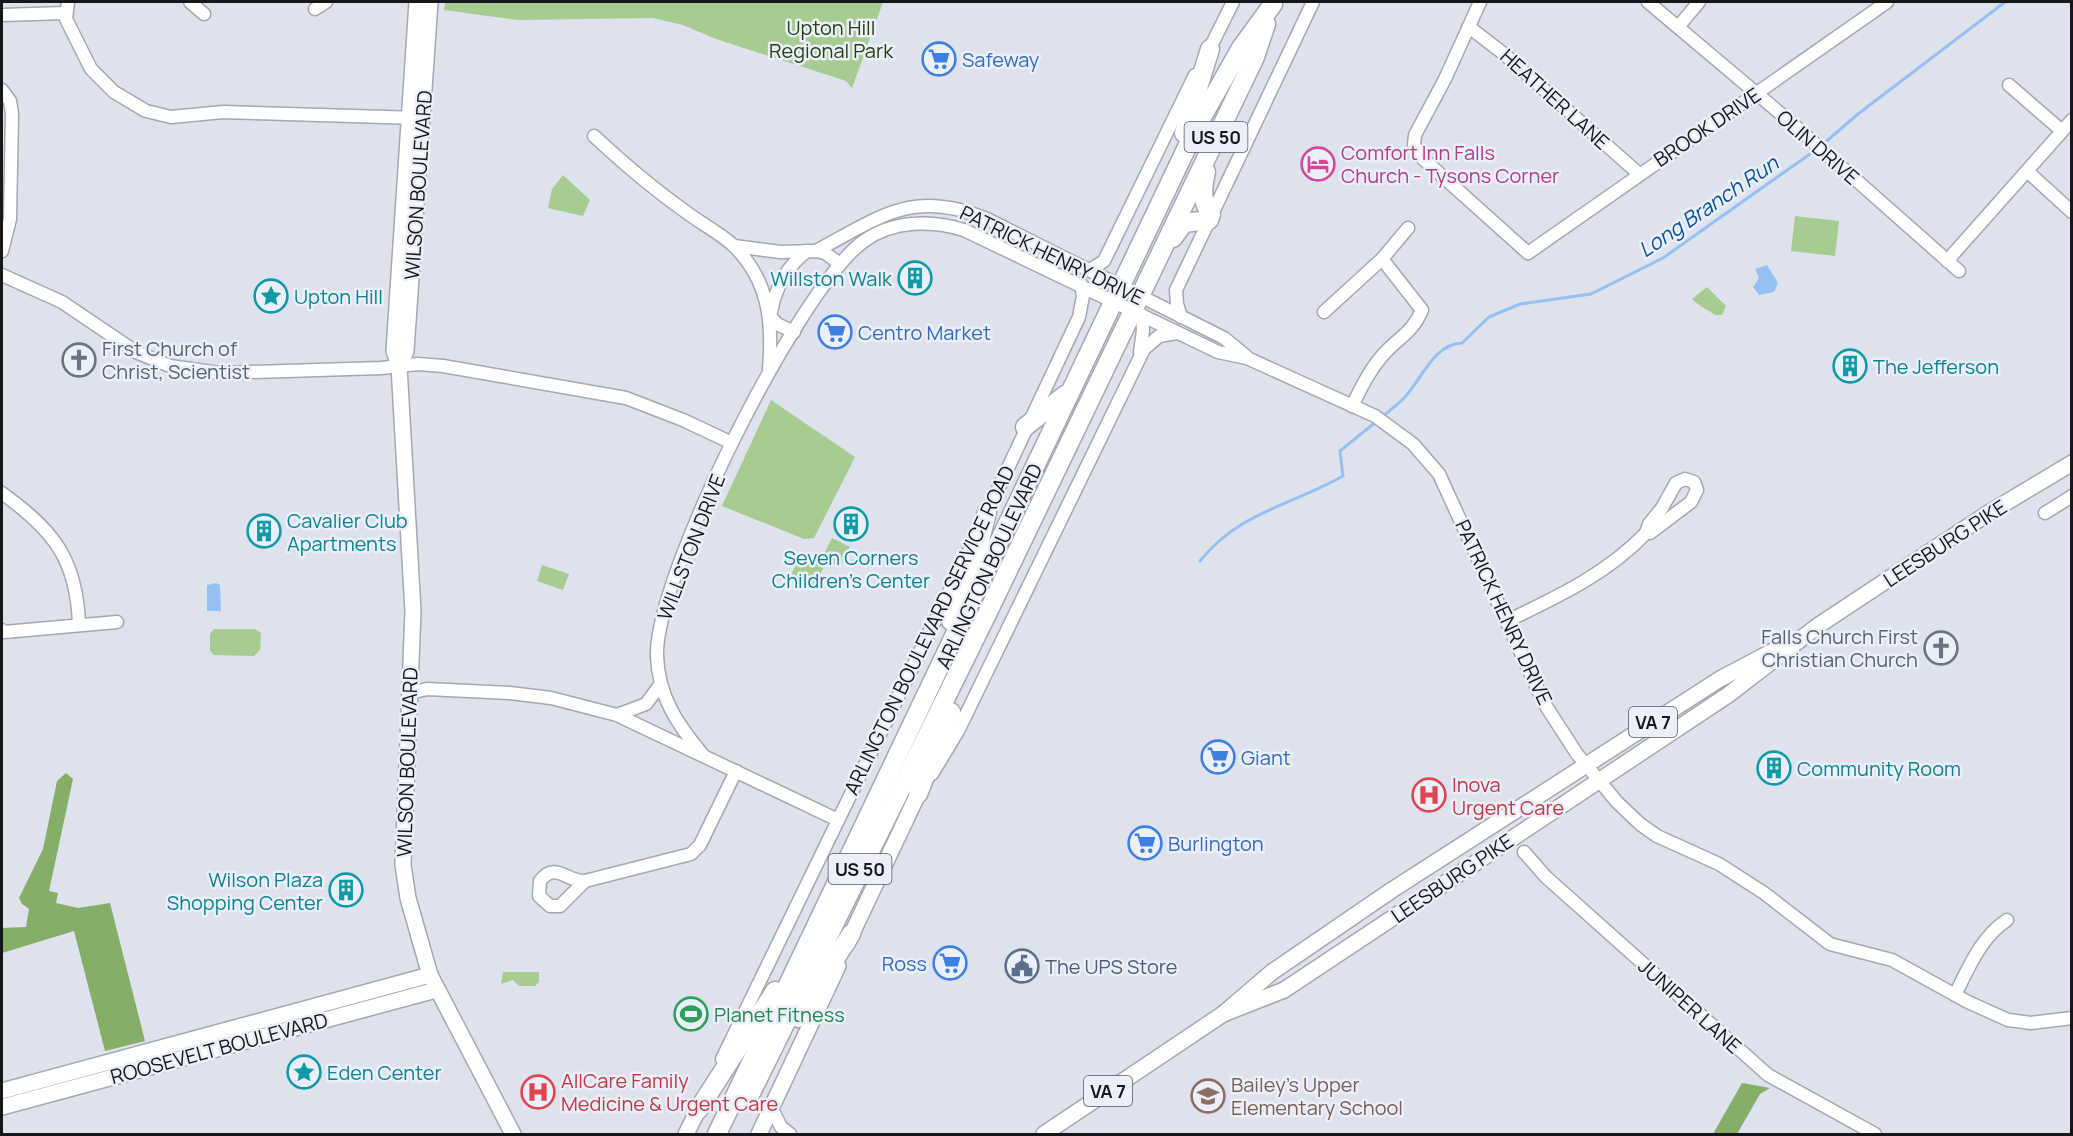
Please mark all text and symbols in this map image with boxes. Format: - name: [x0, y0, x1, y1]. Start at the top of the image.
- park label: Upton Hill Regional Park: [769, 14, 894, 64]
- supermarket icon: Safeway: [921, 41, 957, 77]
- street label: HEATHER LANE: [1495, 43, 1615, 155]
- place label: Safeway: [962, 46, 1040, 73]
- street label: BROOK DRIVE: [1648, 81, 1766, 173]
- street label: WILSON BOULEVARD: [398, 89, 438, 281]
- street label: OLIN DRIVE: [1771, 104, 1865, 190]
- road number: US 50: [1184, 122, 1248, 152]
- place label: Comfort Inn Falls Church - Tysons Corner: [1341, 139, 1559, 189]
- hotel icon: Comfort Inn Falls Church - Tysons Corner: [1300, 146, 1336, 182]
- water label: Long Branch Run: [1633, 148, 1785, 263]
- street label: PATRICK HENRY DRIVE: [956, 199, 1148, 311]
- building icon: Willston Walk: [897, 260, 933, 296]
- place label: Willston Walk: [770, 265, 893, 292]
- place icon: Upton Hill: [253, 278, 289, 314]
- place label: Upton Hill: [294, 283, 383, 310]
- supermarket icon: Centro Market: [817, 314, 853, 350]
- place label: Centro Market: [858, 319, 991, 346]
- place label: First Church of Christ, Scientist: [102, 335, 250, 385]
- church icon: First Church of Christ, Scientist: [61, 342, 97, 378]
- building icon: The Jefferson: [1832, 348, 1868, 384]
- place label: The Jefferson: [1873, 353, 1999, 380]
- street label: ARLINGTON BOULEVARD: [930, 459, 1048, 673]
- street label: ARLINGTON BOULEVARD SERVICE ROAD: [837, 461, 1021, 799]
- street label: WILLSTON DRIVE: [651, 470, 731, 624]
- street label: LEESBURG PIKE: [1878, 493, 2012, 593]
- building icon: Seven Corners Children’s Center: [833, 506, 869, 542]
- place label: Cavalier Club Apartments: [287, 507, 408, 557]
- building icon: Cavalier Club Apartments: [246, 513, 282, 549]
- street label: PATRICK HENRY DRIVE: [1449, 515, 1559, 709]
- place label: Seven Corners Children’s Center: [772, 544, 930, 594]
- place label: Falls Church First Christian Church: [1761, 623, 1918, 673]
- church icon: Falls Church First Christian Church: [1923, 630, 1959, 666]
- street label: WILSON BOULEVARD: [390, 667, 424, 857]
- road number: VA 7: [1629, 707, 1677, 737]
- supermarket icon: Giant: [1200, 739, 1236, 775]
- place label: Giant: [1241, 744, 1291, 771]
- building icon: Community Room: [1756, 750, 1792, 786]
- place label: Community Room: [1797, 755, 1961, 782]
- place label: Inova Urgent Care: [1452, 771, 1564, 821]
- hospital icon: Inova Urgent Care: [1411, 777, 1447, 813]
- supermarket icon: Burlington: [1127, 825, 1163, 861]
- street label: LEESBURG PIKE: [1386, 827, 1518, 929]
- place label: Burlington: [1168, 830, 1264, 857]
- road number: US 50: [828, 854, 892, 884]
- place label: Wilson Plaza Shopping Center: [167, 866, 323, 916]
- building icon: Wilson Plaza Shopping Center: [328, 872, 364, 908]
- supermarket icon: Ross: [932, 945, 968, 981]
- public building icon: The UPS Store: [1004, 948, 1040, 984]
- place label: Ross: [882, 950, 927, 977]
- place label: The UPS Store: [1045, 953, 1177, 980]
- street label: JUNIPER LANE: [1633, 953, 1747, 1059]
- sports icon: Planet Fitness: [673, 996, 709, 1032]
- place label: Planet Fitness: [714, 1001, 845, 1028]
- street label: ROOSEVELT BOULEVARD: [107, 1006, 331, 1090]
- place icon: Eden Center: [286, 1054, 322, 1090]
- place label: Eden Center: [327, 1059, 442, 1086]
- place label: AllCare Family Medicine & Urgent Care: [561, 1067, 778, 1117]
- place label: Bailey's Upper Elementary School: [1231, 1071, 1403, 1121]
- hospital icon: AllCare Family Medicine & Urgent Care: [520, 1074, 556, 1110]
- road number: VA 7: [1084, 1076, 1132, 1106]
- school or university icon: Bailey's Upper Elementary School: [1190, 1078, 1226, 1114]

